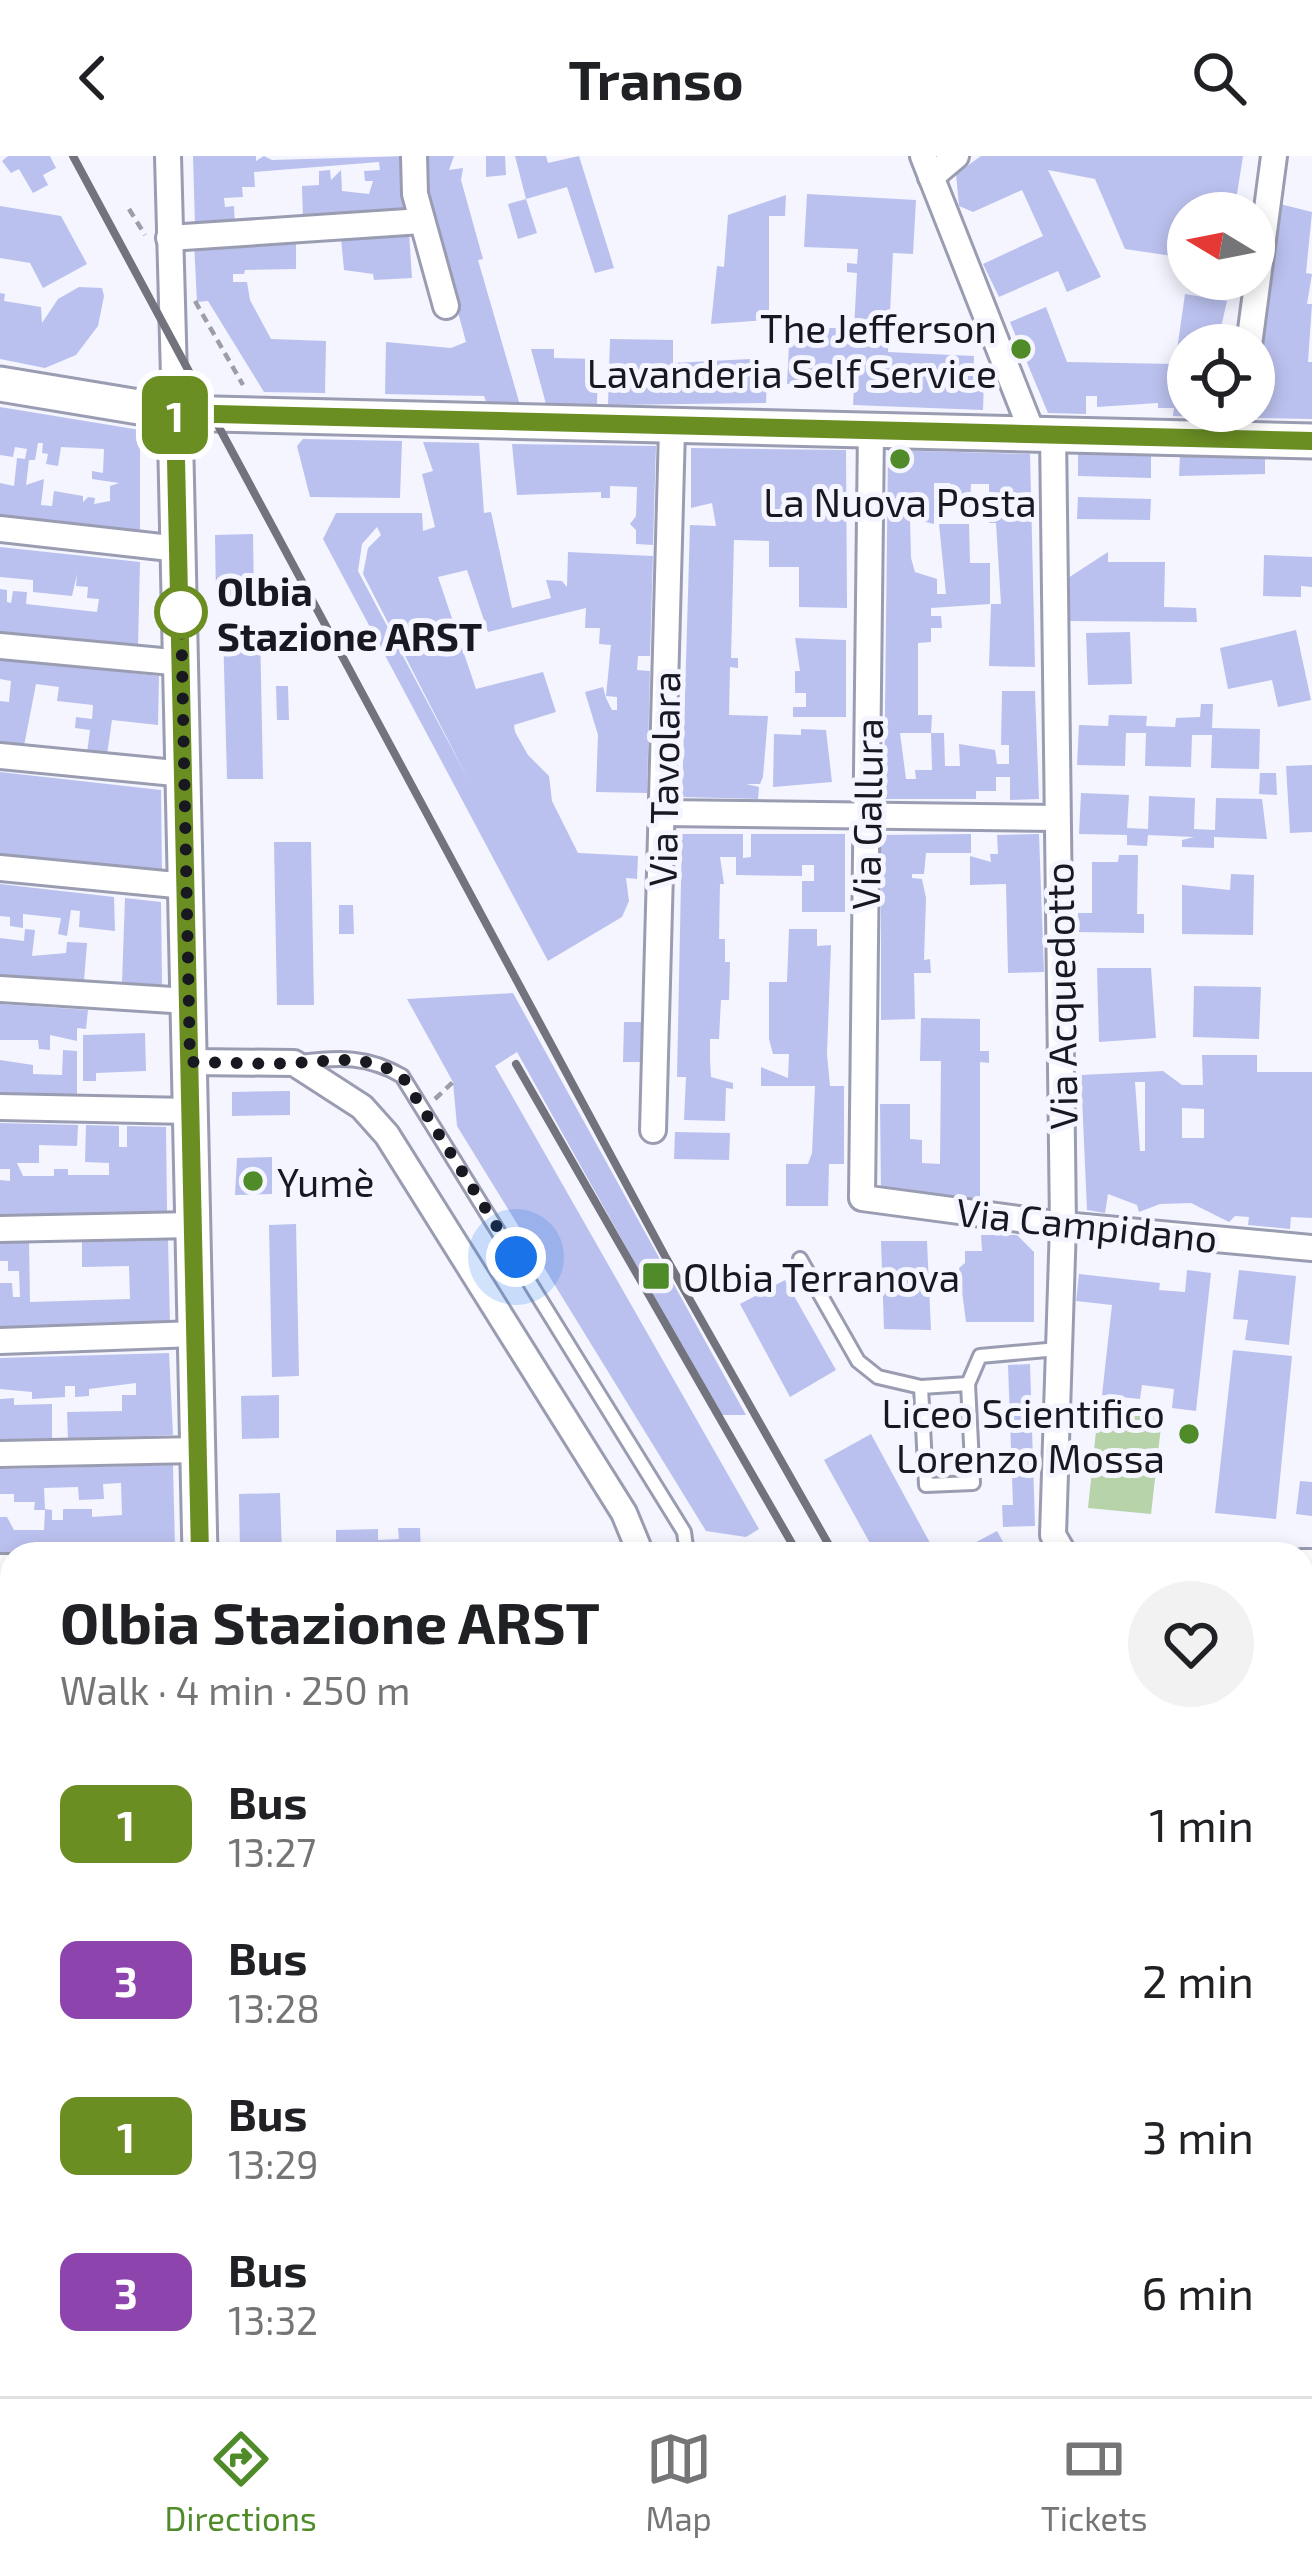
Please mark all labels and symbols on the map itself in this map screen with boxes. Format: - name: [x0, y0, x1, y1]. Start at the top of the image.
- north arrow: [1167, 192, 1275, 300]
- place label: The Jefferson Lavanderia Self Service: [587, 304, 997, 396]
- marker: The Jefferson Lavanderia Self Service: [1008, 336, 1034, 362]
- line badge: 1: [136, 376, 214, 454]
- marker: La Nuova Posta: [887, 446, 913, 472]
- place label: La Nuova Posta: [763, 478, 1037, 525]
- place label: Olbia Stazione ARST: [217, 567, 482, 659]
- marker: Olbia Stazione ARST: [156, 587, 206, 637]
- street label: Via Tavolara: [638, 671, 688, 887]
- street label: Via Gallura: [841, 718, 891, 910]
- street label: Via Acquedotto: [1034, 862, 1086, 1130]
- place label: Yumè: [277, 1158, 374, 1205]
- marker: Yumè: [240, 1168, 266, 1194]
- street label: Via Campidano: [954, 1187, 1220, 1261]
- your location: [486, 1227, 546, 1287]
- place label: Olbia Terranova: [683, 1253, 960, 1300]
- marker: Olbia Terranova: [640, 1260, 672, 1292]
- place label: Liceo Scientifico Lorenzo Mossa: [881, 1389, 1165, 1481]
- marker: Liceo Scientifico Lorenzo Mossa: [1176, 1421, 1202, 1447]

